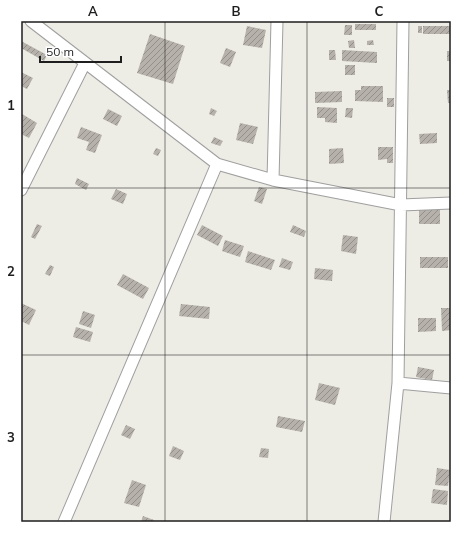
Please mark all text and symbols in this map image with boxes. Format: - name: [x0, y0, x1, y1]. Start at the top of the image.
- text: A: [88, 3, 98, 19]
- text: B: [232, 3, 241, 19]
- text: C: [375, 3, 384, 19]
- scale bar: [40, 38, 121, 64]
- text: 50 m: [46, 44, 74, 59]
- text: 1: [7, 97, 15, 113]
- text: 2: [7, 263, 15, 279]
- text: 3: [7, 429, 15, 445]

